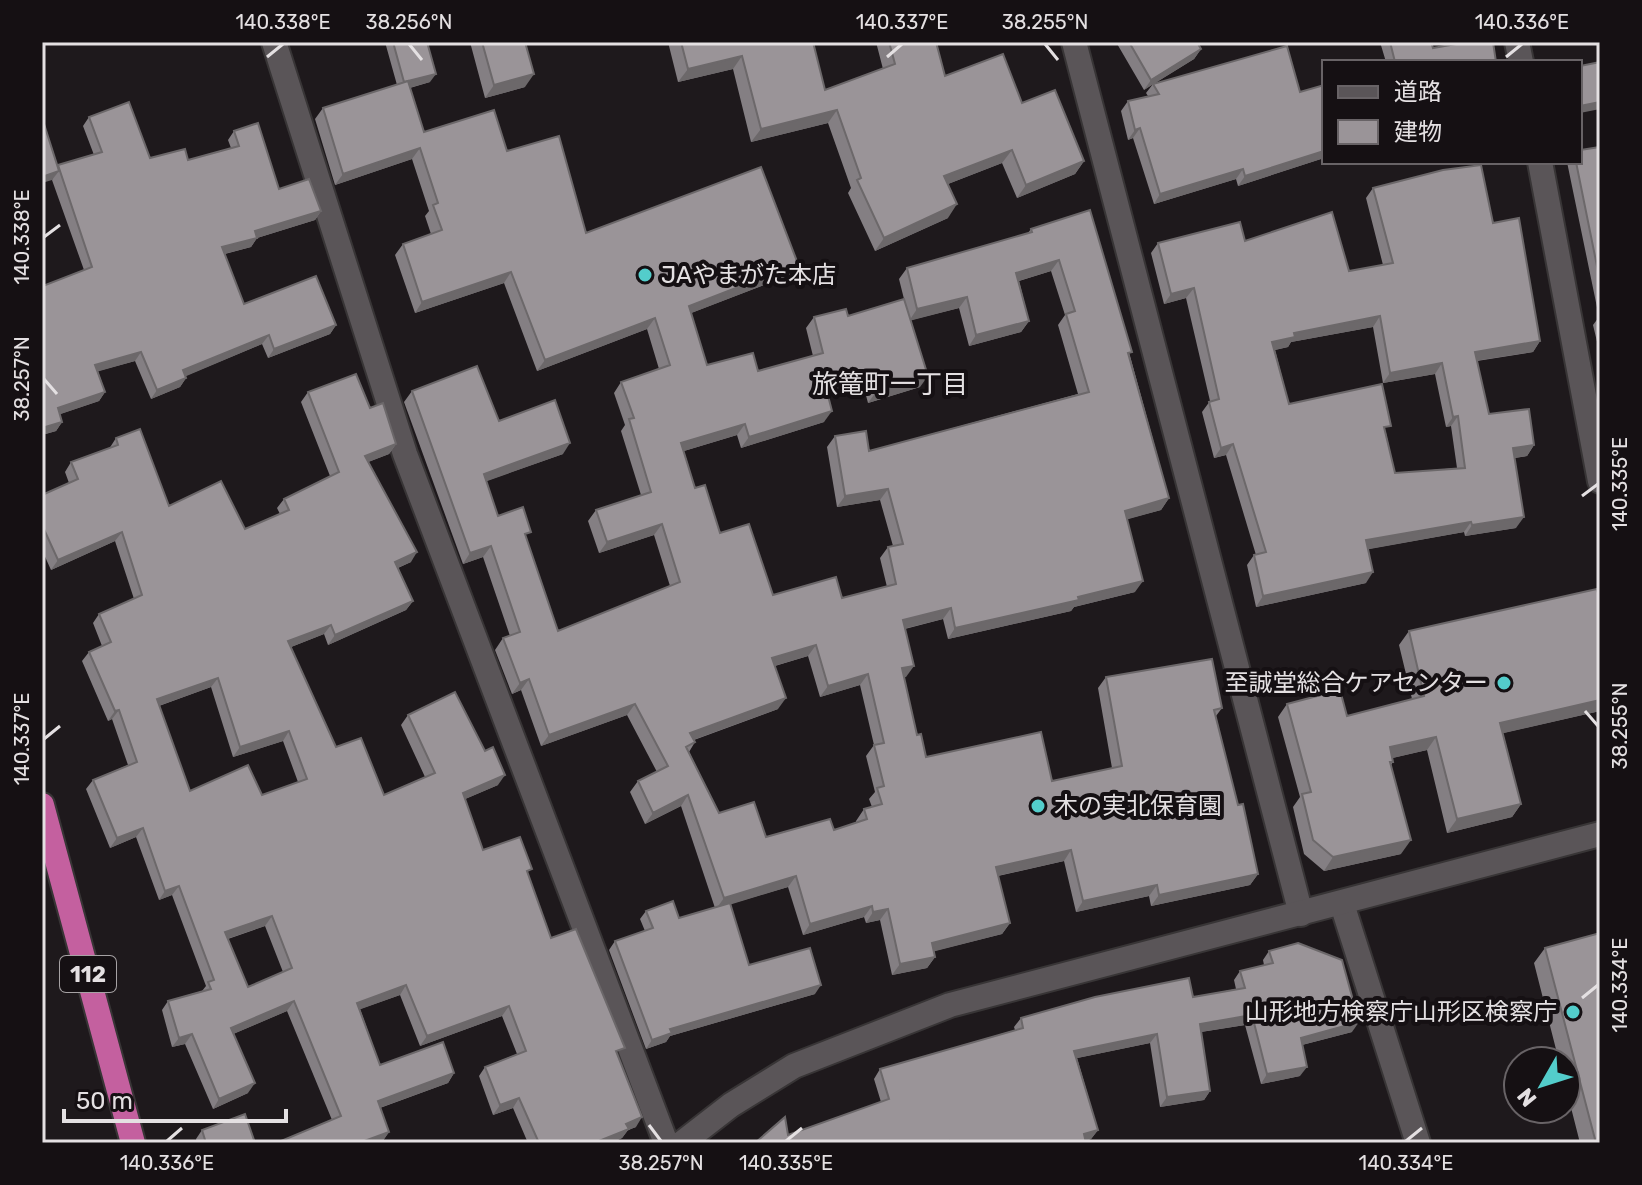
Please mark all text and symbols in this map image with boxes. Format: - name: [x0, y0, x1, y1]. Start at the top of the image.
- text: 140.338°E: [235, 10, 331, 34]
- text: 38.256°N: [366, 10, 452, 34]
- text: 140.337°E: [856, 10, 948, 34]
- text: 38.255°N: [1002, 10, 1088, 34]
- text: 140.336°E: [1475, 10, 1569, 34]
- legend: [1322, 60, 1582, 164]
- text: 道路: [1394, 78, 1442, 106]
- text: 建物: [1394, 118, 1442, 146]
- text: 140.338°E: [10, 189, 34, 285]
- place label: JAやまがた本店: [661, 261, 836, 289]
- marker: JAやまがた本店: [636, 266, 654, 284]
- text: 38.257°N: [10, 336, 34, 422]
- district label: 旅篭町一丁目: [812, 369, 968, 400]
- text: 140.335°E: [1608, 437, 1632, 531]
- place label: 至誠堂総合ケアセンター: [1224, 669, 1488, 697]
- marker: 至誠堂総合ケアセンター: [1495, 674, 1513, 692]
- text: 38.255°N: [1608, 683, 1632, 769]
- text: 140.337°E: [10, 693, 34, 785]
- place label: 木の実北保育園: [1054, 792, 1222, 820]
- marker: 木の実北保育園: [1029, 797, 1047, 815]
- text: 140.334°E: [1608, 938, 1632, 1032]
- road number: 112: [60, 956, 116, 992]
- place label: 山形地方検察庁山形区検察庁: [1245, 998, 1557, 1026]
- marker: 山形地方検察庁山形区検察庁: [1564, 1003, 1582, 1021]
- north arrow: [1502, 1045, 1582, 1125]
- scale bar: [64, 1073, 286, 1123]
- text: N: [1511, 1083, 1542, 1112]
- text: 50 m: [76, 1087, 133, 1115]
- text: 140.336°E: [120, 1151, 214, 1175]
- text: 38.257°N: [618, 1151, 704, 1175]
- text: 140.335°E: [739, 1151, 833, 1175]
- text: 140.334°E: [1359, 1151, 1453, 1175]

